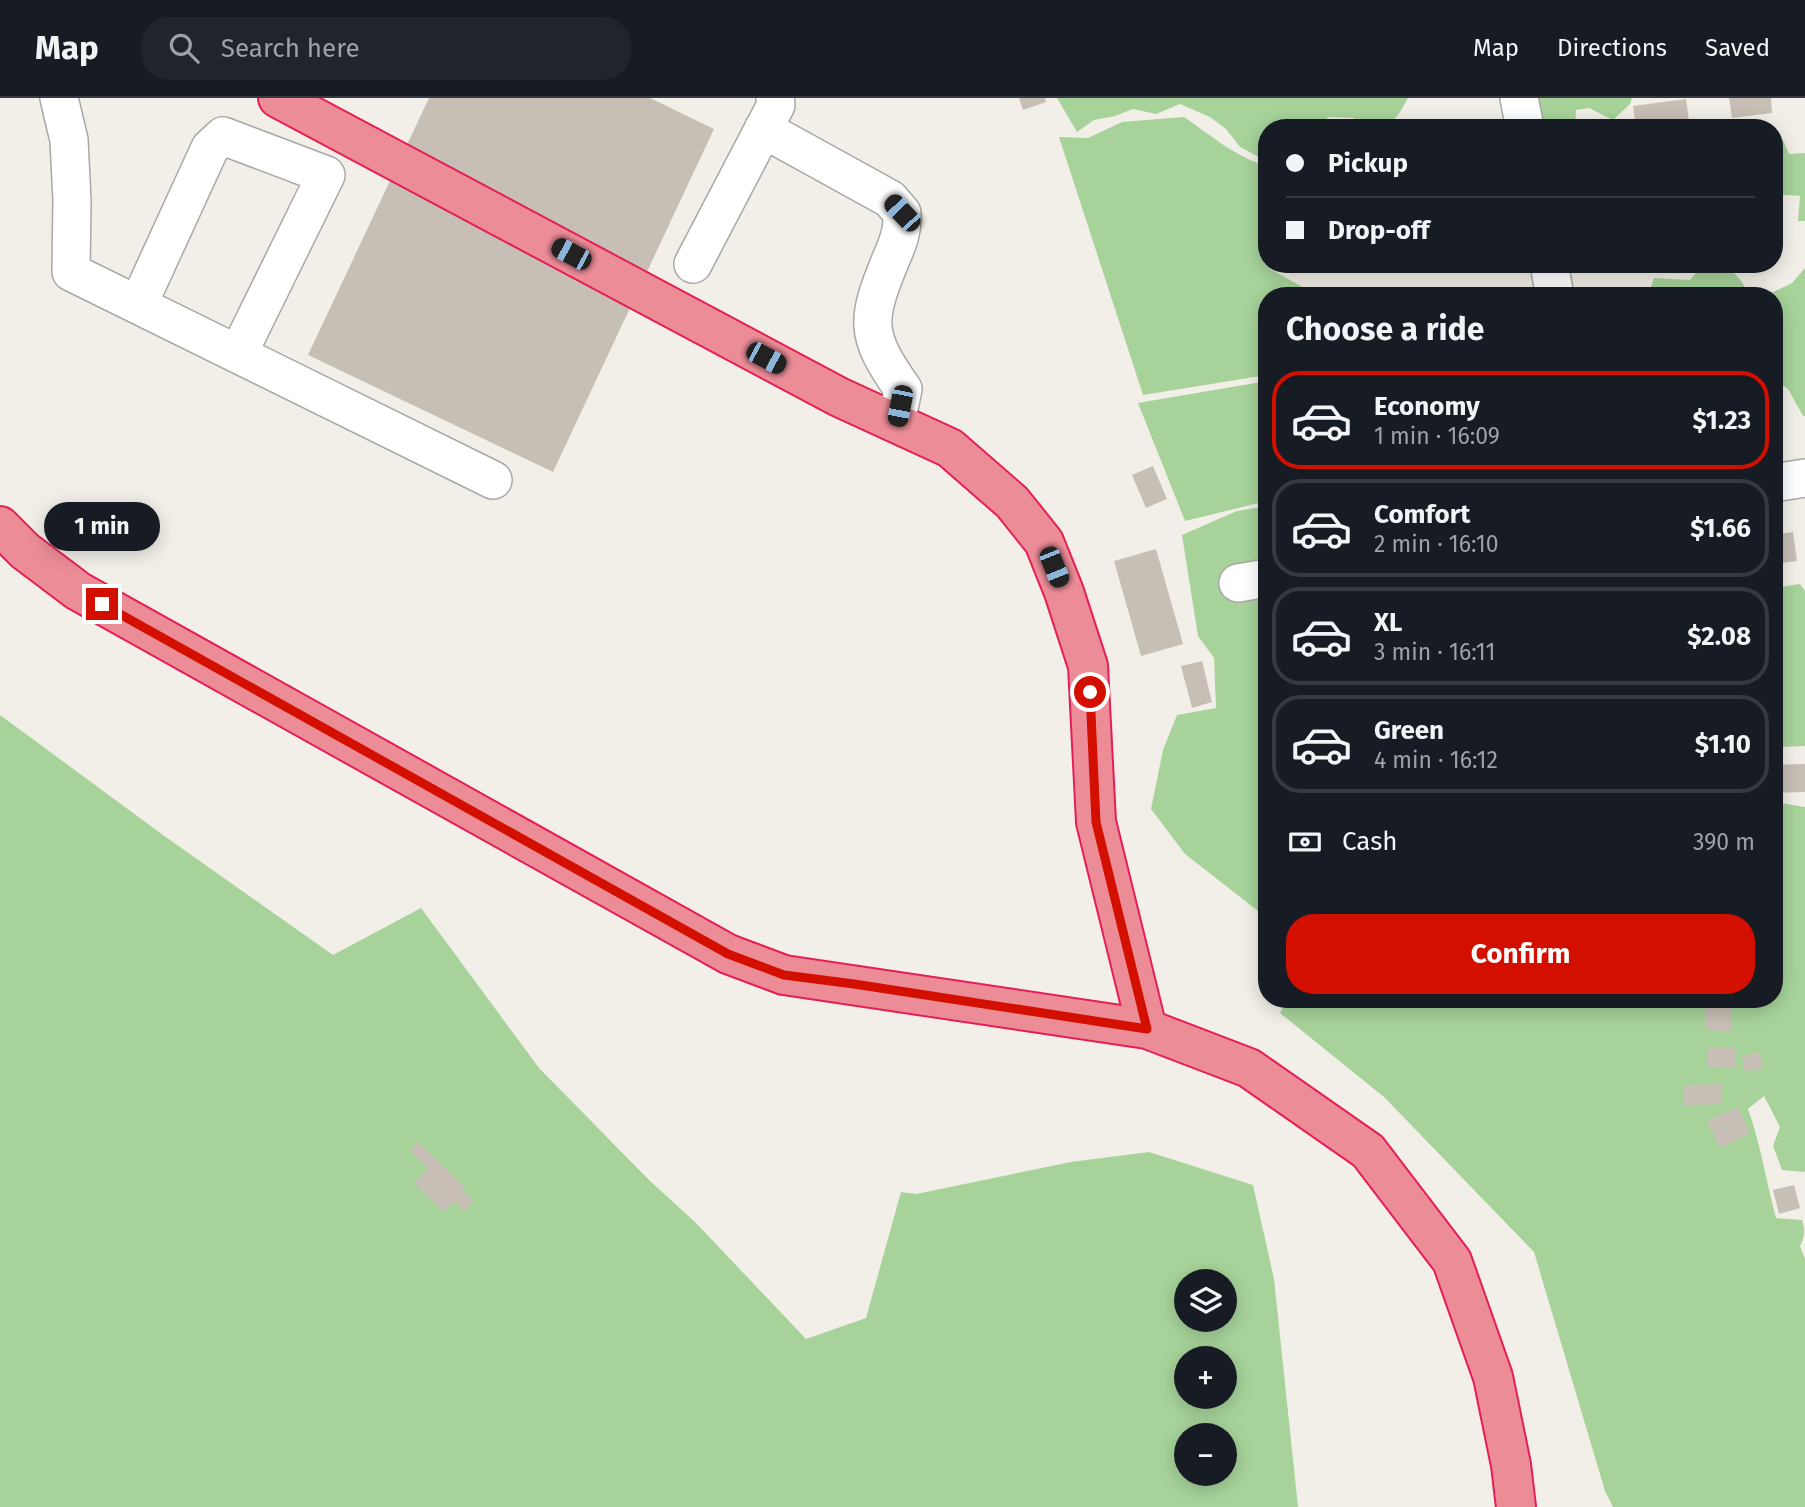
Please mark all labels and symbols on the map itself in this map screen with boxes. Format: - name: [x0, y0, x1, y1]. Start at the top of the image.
- car: [880, 190, 925, 236]
- car: [548, 235, 595, 273]
- car: [743, 339, 790, 377]
- car: [886, 383, 915, 429]
- callout: 1 min: [44, 503, 160, 552]
- car: [1037, 544, 1072, 590]
- route end: [86, 588, 118, 620]
- route start: [1074, 676, 1106, 708]

